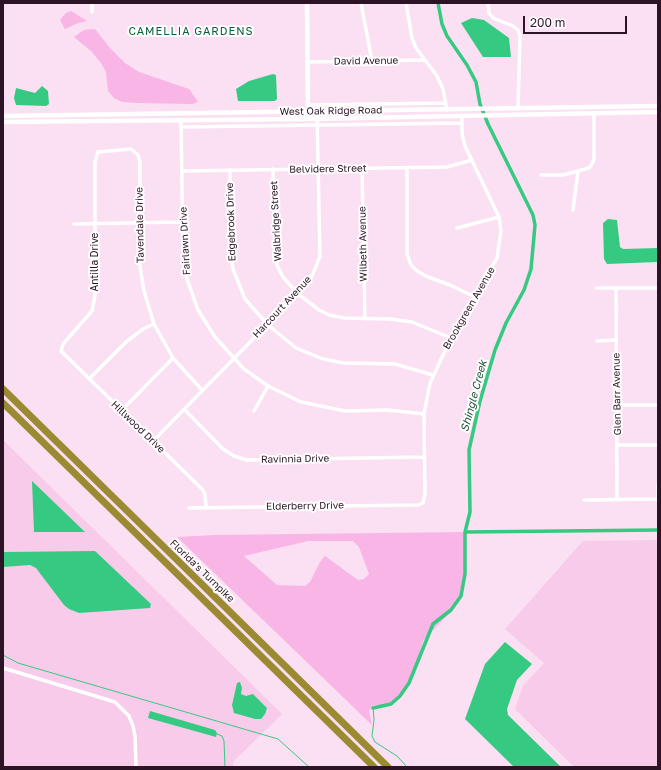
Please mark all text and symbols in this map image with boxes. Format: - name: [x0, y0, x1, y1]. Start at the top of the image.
- scale bar: [525, 8, 629, 34]
- text: 200 m: [530, 15, 565, 30]
- district label: CAMELLIA GARDENS: [128, 25, 254, 39]
- street label: David Avenue: [334, 54, 398, 68]
- street label: West Oak Ridge Road: [280, 104, 382, 118]
- street label: Belvidere Street: [289, 162, 367, 176]
- street label: Walbridge Street: [268, 180, 284, 262]
- street label: Edgebrook Drive: [224, 182, 238, 262]
- street label: Tavendale Drive: [133, 187, 147, 263]
- street label: Wilbeth Avenue: [356, 206, 370, 282]
- street label: Fairlawn Drive: [177, 207, 193, 275]
- street label: Antilla Drive: [89, 233, 101, 291]
- street label: Brookgreen Avenue: [440, 265, 498, 351]
- street label: Harcourt Avenue: [250, 273, 314, 341]
- street label: Glen Barr Avenue: [610, 353, 624, 435]
- water label: Shingle Creek: [458, 359, 490, 433]
- street label: Hillwood Drive: [109, 398, 167, 456]
- street label: Ravinnia Drive: [261, 452, 329, 466]
- street label: Elderberry Drive: [266, 499, 344, 513]
- street label: Florida's Turnpike: [167, 537, 237, 605]

